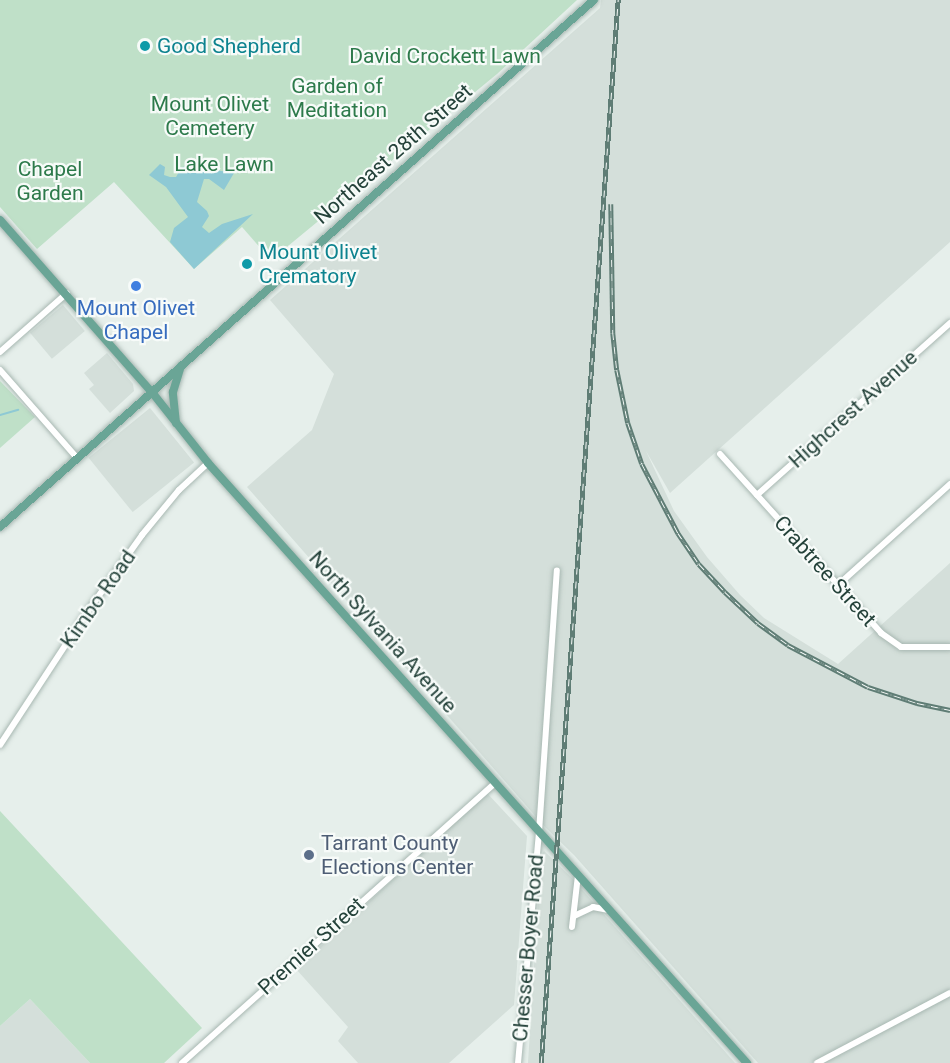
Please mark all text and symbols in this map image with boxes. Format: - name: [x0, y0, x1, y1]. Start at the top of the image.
- place label: Good Shepherd: [157, 33, 301, 59]
- marker: Good Shepherd: [138, 39, 152, 53]
- park label: David Crockett Lawn: [349, 43, 541, 69]
- park label: Garden of Meditation: [287, 73, 387, 123]
- street label: Northeast 28th Street: [309, 79, 477, 229]
- park label: Mount Olivet Cemetery: [151, 91, 269, 141]
- park label: Lake Lawn: [174, 151, 274, 177]
- park label: Chapel Garden: [16, 156, 84, 206]
- place label: Mount Olivet Crematory: [259, 239, 377, 289]
- marker: Mount Olivet Crematory: [240, 257, 254, 271]
- marker: Mount Olivet Chapel: [129, 279, 143, 293]
- place label: Mount Olivet Chapel: [77, 295, 195, 345]
- street label: Highcrest Avenue: [784, 345, 922, 473]
- street label: Crabtree Street: [769, 510, 881, 632]
- street label: Kimbo Road: [55, 545, 141, 653]
- street label: North Sylvania Avenue: [304, 546, 462, 718]
- place label: Tarrant County Elections Center: [321, 830, 473, 880]
- marker: Tarrant County Elections Center: [302, 848, 316, 862]
- street label: Chesser Boyer Road: [507, 853, 549, 1043]
- street label: Premier Street: [253, 892, 369, 1000]

